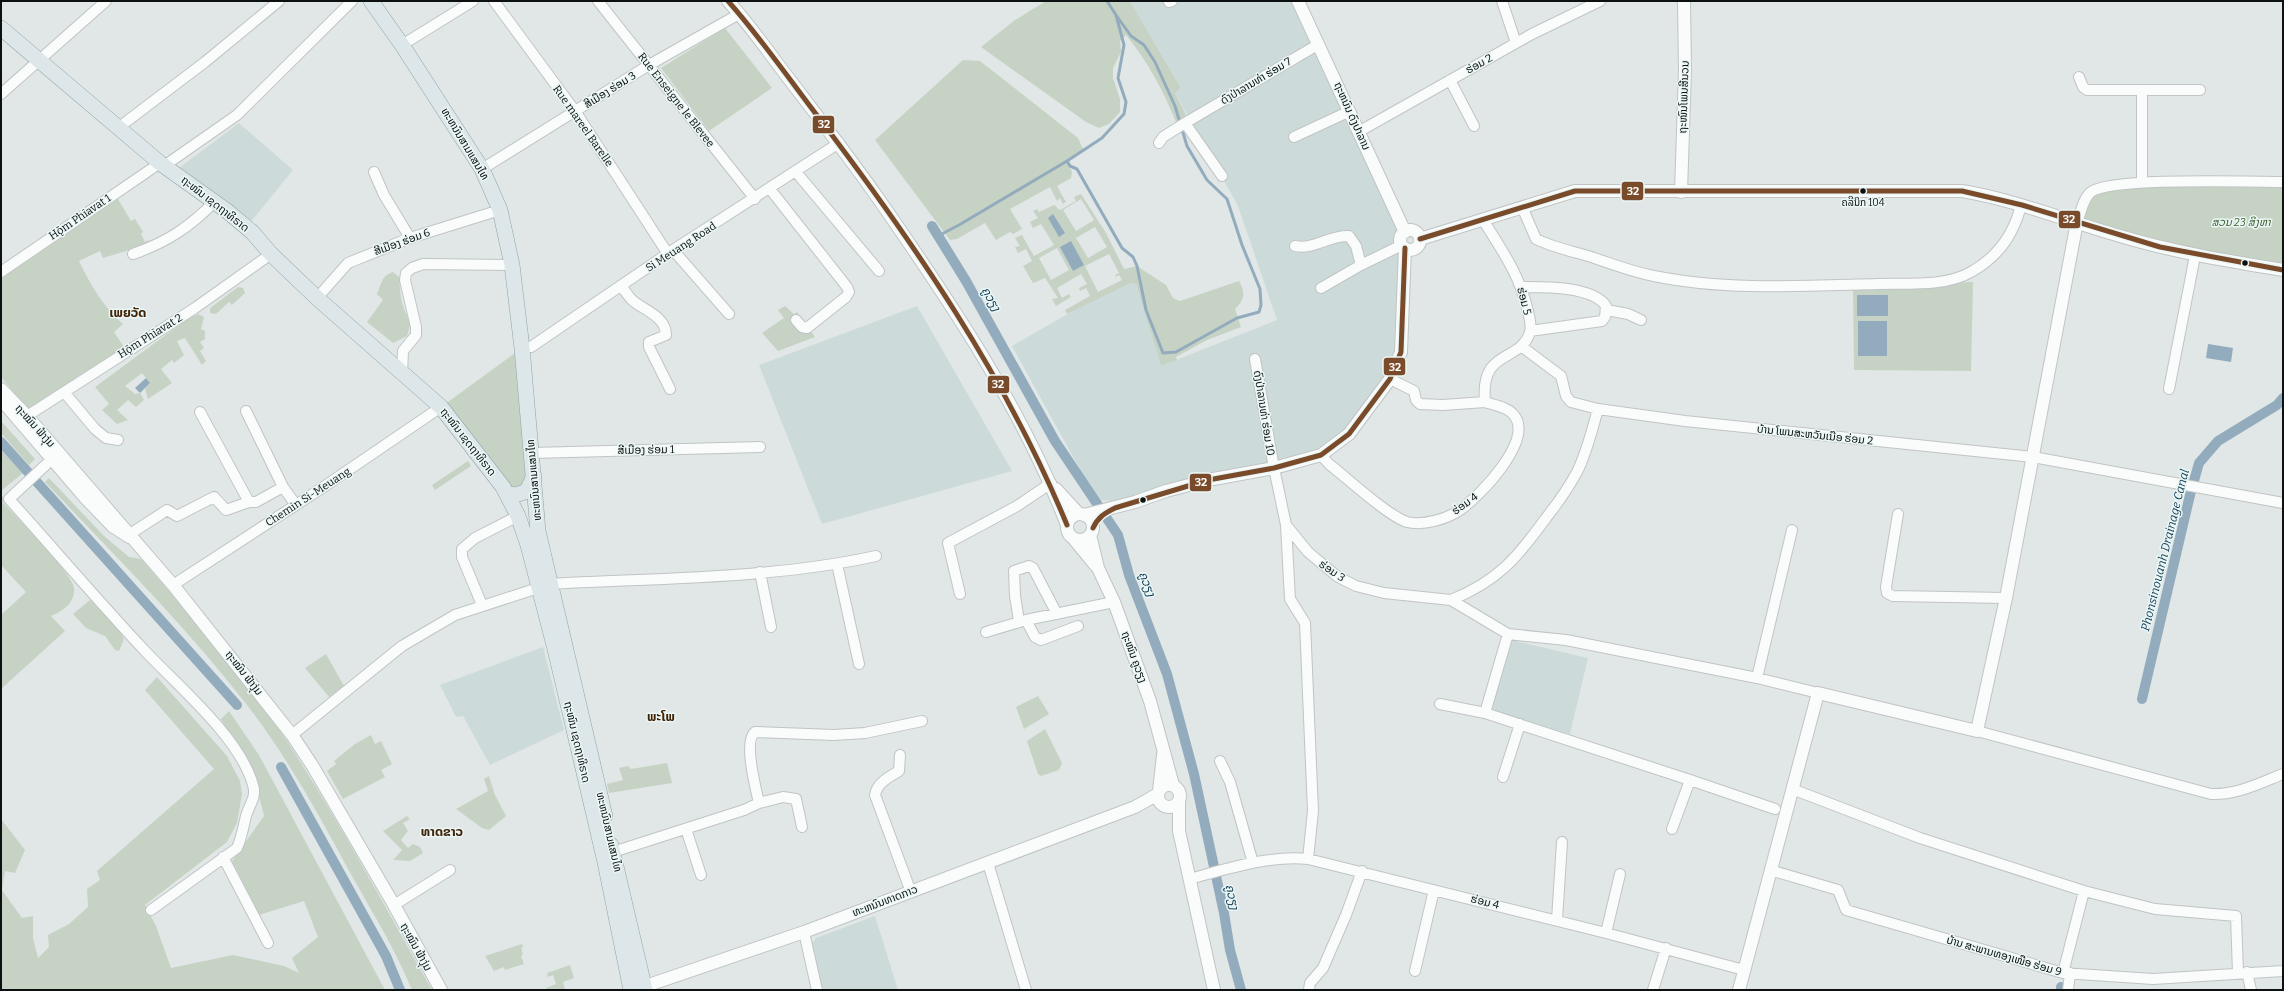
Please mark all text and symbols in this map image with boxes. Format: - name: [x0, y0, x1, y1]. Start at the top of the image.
- street label: Rue Enseigne le Blevee: [635, 50, 717, 150]
- street label: ຮ່ອມ 2: [1463, 51, 1495, 77]
- street label: ດົງປ່າລານທ່າ ຮ່ອມ 7: [1218, 54, 1294, 107]
- street label: ຖະໜົນໂພນສີນວນ: [1676, 60, 1692, 134]
- street label: ສີເມືອງ ຮ່ອມ 3: [582, 69, 638, 111]
- street label: ຖະຫນົນ ດົງປາລານ: [1331, 80, 1373, 152]
- street label: Rue mareel Barelle: [550, 83, 616, 169]
- street label: ທະຫນົນສາມແສນໄທ: [438, 106, 492, 182]
- line badge: 32: [812, 115, 835, 134]
- text: 32: [818, 118, 830, 131]
- street label: ຖະໜົນ ເຊດຖາທິຣາດ: [178, 173, 252, 235]
- line badge: 32: [1621, 181, 1644, 201]
- text: 32: [1627, 185, 1639, 198]
- marker: ຄລີນິກ 104: [1858, 186, 1868, 196]
- street label: Hǭm Phīavat 1: [47, 191, 114, 243]
- place label: ຄລີນິກ 104: [1842, 196, 1885, 209]
- line badge: 32: [2058, 210, 2081, 229]
- text: 32: [2063, 213, 2075, 226]
- park label: ສວນ 23 ສິງຫາ: [2212, 216, 2272, 229]
- street label: Si Meuang Road: [643, 219, 719, 275]
- street label: ສີເມືອງ ຮ່ອມ 6: [372, 226, 432, 258]
- unlabelled marker: [2240, 258, 2250, 268]
- water label: ຄູວຽງ: [978, 284, 1004, 315]
- street label: ຮ່ອມ 5: [1514, 286, 1534, 317]
- district label: ເພຍວັດ: [110, 305, 146, 320]
- street label: Hǭm Phīavat 2: [115, 311, 185, 361]
- line badge: 32: [1383, 357, 1406, 376]
- text: 32: [1389, 361, 1401, 374]
- street label: ດົງປ່າລານທ່າ ຮ່ອມ 10: [1251, 369, 1277, 457]
- line badge: 32: [987, 375, 1010, 394]
- text: 32: [992, 378, 1004, 391]
- street label: ຖະໝົນ ຟ້າງຸ່ມ: [11, 402, 58, 451]
- street label: ຖະໜົນ ເຊດຖາທິຣາດ: [437, 405, 499, 479]
- street label: ບ້ານ ໂພນສະຫວັນເນືອ ຮ່ອມ 2: [1756, 422, 1874, 448]
- street label: ທະຫນົນສາມແສນໄທ: [524, 439, 544, 521]
- street label: ສີເມືອງ ຮ່ອມ 1: [617, 443, 675, 457]
- street label: Chemin Si-Meuang: [263, 465, 353, 529]
- water label: Phonsinouanh Drainage Canal: [2138, 468, 2192, 632]
- line badge: 32: [1189, 473, 1212, 492]
- text: 32: [1195, 476, 1207, 489]
- street label: ຮ່ອມ 4: [1449, 490, 1481, 518]
- unlabelled marker: [1138, 495, 1148, 505]
- street label: ຮ່ອມ 3: [1316, 558, 1348, 584]
- water label: ຄູວຽງ: [1135, 569, 1158, 599]
- street label: ຖະໜົນ ຄູວຽງ: [1119, 629, 1149, 685]
- street label: ຖະໝົນ ຟ້າງຸ່ມ: [221, 648, 265, 699]
- street label: ຖະໜົນ ເຊດຖາທິຣາດ: [561, 700, 593, 784]
- district label: ພະໂພ: [647, 709, 675, 724]
- street label: ທະຫນົນສາມແສນໄທ: [593, 791, 625, 873]
- district label: ທາດຂາວ: [421, 824, 463, 839]
- street label: ທະຫນົນທາດກາວ: [851, 883, 919, 919]
- water label: ຄູວຽງ: [1222, 883, 1242, 912]
- street label: ຮ່ອມ 4: [1469, 892, 1501, 912]
- street label: ຖະໝົນ ຟ້າງຸ່ມ: [396, 921, 435, 974]
- street label: ບ້ານ ສະພານທອງເໜືອ ຮ່ອມ 9: [1945, 933, 2063, 979]

